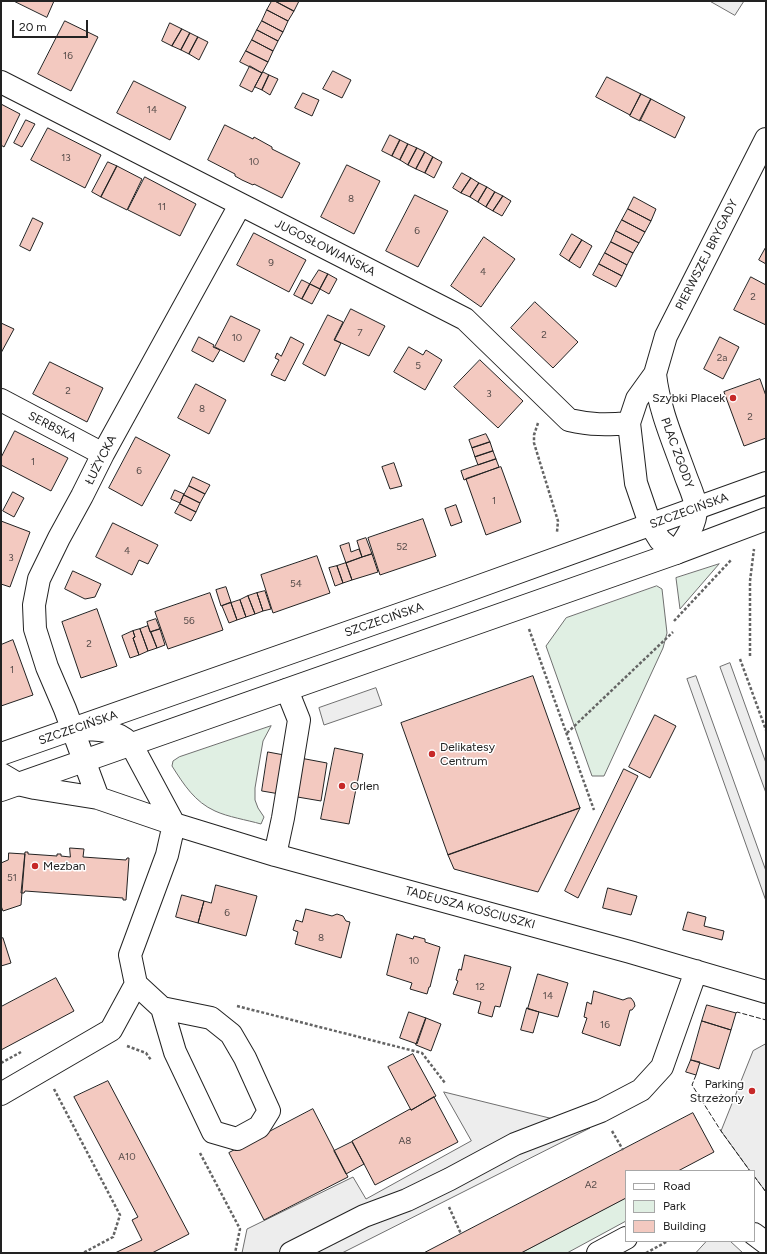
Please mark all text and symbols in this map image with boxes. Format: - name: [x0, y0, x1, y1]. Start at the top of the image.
- scale bar: [14, 12, 90, 38]
- text: 20 m: [19, 20, 47, 34]
- house number: 16: [63, 50, 73, 62]
- house number: 14: [147, 104, 157, 116]
- house number: 13: [61, 152, 71, 164]
- house number: 10: [249, 156, 259, 168]
- house number: 8: [348, 193, 354, 205]
- street label: PIERWSZEJ BRYGADY: [673, 197, 741, 313]
- house number: 11: [158, 201, 166, 213]
- street label: JUGOSŁOWIAŃSKA: [272, 216, 378, 280]
- house number: 6: [414, 225, 420, 237]
- house number: 9: [268, 257, 274, 269]
- house number: 4: [480, 266, 486, 278]
- house number: 2: [750, 291, 756, 303]
- house number: 7: [357, 327, 363, 339]
- house number: 2: [541, 329, 547, 341]
- house number: 10: [232, 332, 242, 344]
- house number: 2a: [717, 352, 727, 364]
- house number: 5: [415, 360, 421, 372]
- house number: 2: [65, 385, 71, 397]
- house number: 3: [486, 388, 492, 400]
- place label: Szybki Placek: [652, 391, 725, 405]
- marker: Szybki Placek: [728, 393, 738, 403]
- house number: 8: [199, 403, 205, 415]
- street label: SERBSKA: [26, 409, 78, 445]
- house number: 2: [747, 411, 753, 423]
- street label: PLAC ZGODY: [658, 416, 696, 490]
- street label: ŁUŻYCKA: [82, 433, 120, 487]
- house number: 1: [31, 456, 35, 468]
- house number: 6: [136, 465, 142, 477]
- street label: SZCZECIŃSKA: [648, 490, 730, 532]
- house number: 1: [492, 495, 496, 507]
- house number: 52: [396, 541, 408, 553]
- house number: 4: [124, 545, 130, 557]
- house number: 3: [8, 552, 14, 564]
- house number: 54: [290, 578, 302, 590]
- street label: SZCZECIŃSKA: [343, 600, 425, 640]
- house number: 56: [183, 615, 195, 627]
- house number: 2: [86, 638, 92, 650]
- house number: 1: [10, 664, 14, 676]
- street label: SZCZECIŃSKA: [37, 708, 119, 748]
- place label: Delikatesy Centrum: [440, 740, 495, 768]
- marker: Delikatesy Centrum: [427, 749, 437, 759]
- place label: Orlen: [350, 779, 379, 793]
- marker: Orlen: [337, 781, 347, 791]
- place label: Mezban: [43, 859, 85, 873]
- marker: Mezban: [30, 861, 40, 871]
- house number: 51: [7, 872, 17, 884]
- street label: TADEUSZA KOŚCIUSZKI: [403, 884, 537, 932]
- house number: 6: [224, 907, 230, 919]
- house number: 8: [318, 932, 324, 944]
- house number: 10: [409, 955, 419, 967]
- house number: 12: [475, 981, 485, 993]
- house number: 14: [543, 990, 553, 1002]
- house number: 16: [600, 1019, 610, 1031]
- place label: Parking Strzeżony: [690, 1077, 744, 1105]
- marker: Parking Strzeżony: [747, 1086, 757, 1096]
- house number: A8: [399, 1135, 411, 1147]
- house number: A10: [118, 1151, 136, 1163]
- legend: [625, 1170, 755, 1242]
- house number: A2: [585, 1179, 597, 1191]
- text: Road: [663, 1179, 691, 1193]
- text: Park: [663, 1199, 686, 1213]
- text: Building: [663, 1219, 706, 1233]

